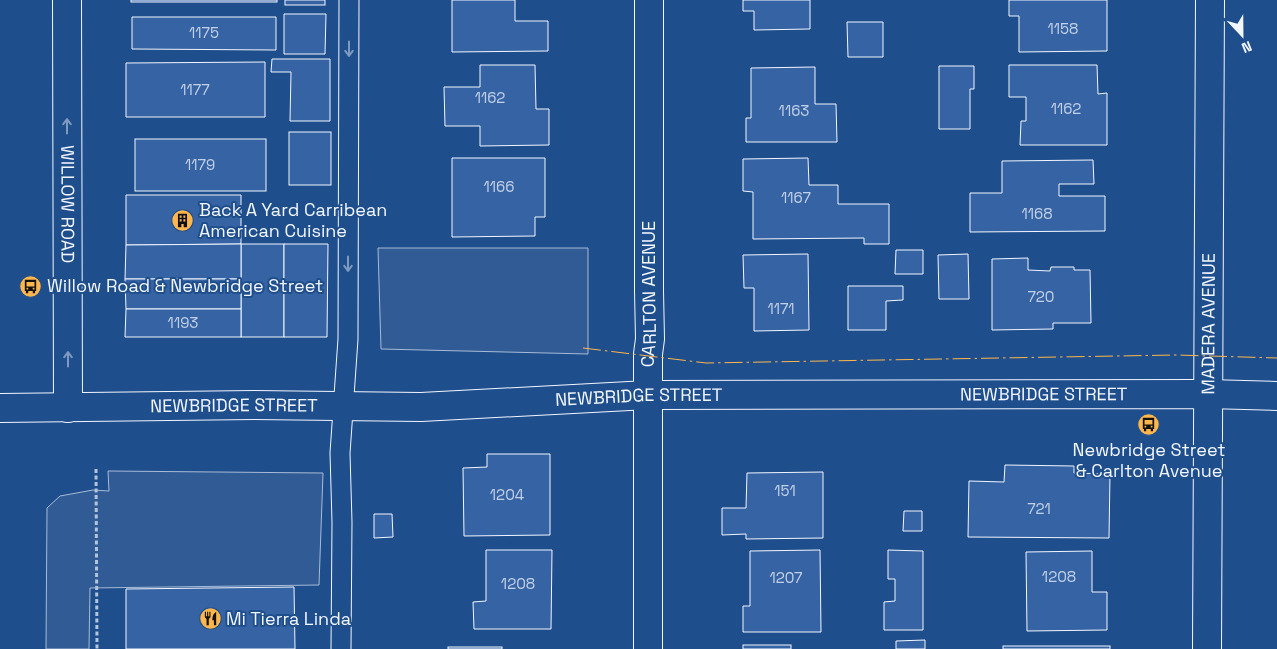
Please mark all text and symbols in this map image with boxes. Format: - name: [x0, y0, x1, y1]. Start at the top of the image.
- north arrow: [1217, 10, 1267, 60]
- house number: 1158: [1048, 19, 1078, 38]
- house number: 1175: [189, 23, 219, 42]
- text: N: [1239, 37, 1255, 57]
- one-way arrow: [344, 40, 354, 56]
- house number: 1177: [180, 80, 210, 99]
- house number: 1162: [475, 88, 505, 107]
- house number: 1162: [1051, 99, 1081, 118]
- house number: 1163: [779, 101, 809, 120]
- one-way arrow: [62, 119, 72, 135]
- street label: WILLOW ROAD: [56, 145, 80, 263]
- house number: 1179: [185, 155, 215, 174]
- house number: 1166: [484, 177, 514, 196]
- house number: 1167: [781, 188, 811, 207]
- place label: Back A Yard Carribean American Cuisine: [199, 198, 387, 242]
- house number: 1168: [1021, 204, 1053, 223]
- building icon: Back A Yard Carribean American Cuisine: [171, 208, 195, 232]
- street label: CARLTON AVENUE: [636, 221, 661, 367]
- street label: MADERA AVENUE: [1196, 253, 1220, 395]
- one-way arrow: [343, 255, 353, 271]
- bus stop icon: Willow Road & Newbridge Street: [19, 274, 43, 298]
- place label: Willow Road & Newbridge Street: [47, 274, 323, 297]
- house number: 720: [1028, 287, 1054, 306]
- house number: 1171: [767, 299, 795, 318]
- house number: 1193: [168, 313, 198, 332]
- one-way arrow: [63, 351, 73, 368]
- street label: NEWBRIDGE STREET: [960, 382, 1128, 405]
- street label: NEWBRIDGE STREET: [554, 383, 723, 411]
- street label: NEWBRIDGE STREET: [150, 393, 318, 417]
- bus stop icon: Newbridge Street & Carlton Avenue: [1137, 413, 1161, 437]
- place label: Newbridge Street & Carlton Avenue: [1072, 438, 1226, 482]
- house number: 151: [774, 481, 796, 500]
- house number: 1204: [490, 485, 524, 504]
- house number: 721: [1027, 499, 1051, 518]
- house number: 1208: [1042, 567, 1076, 586]
- house number: 1207: [769, 568, 803, 587]
- house number: 1208: [501, 574, 535, 593]
- restaurant icon: Mi Tierra Linda: [198, 607, 222, 631]
- place label: Mi Tierra Linda: [226, 607, 351, 630]

